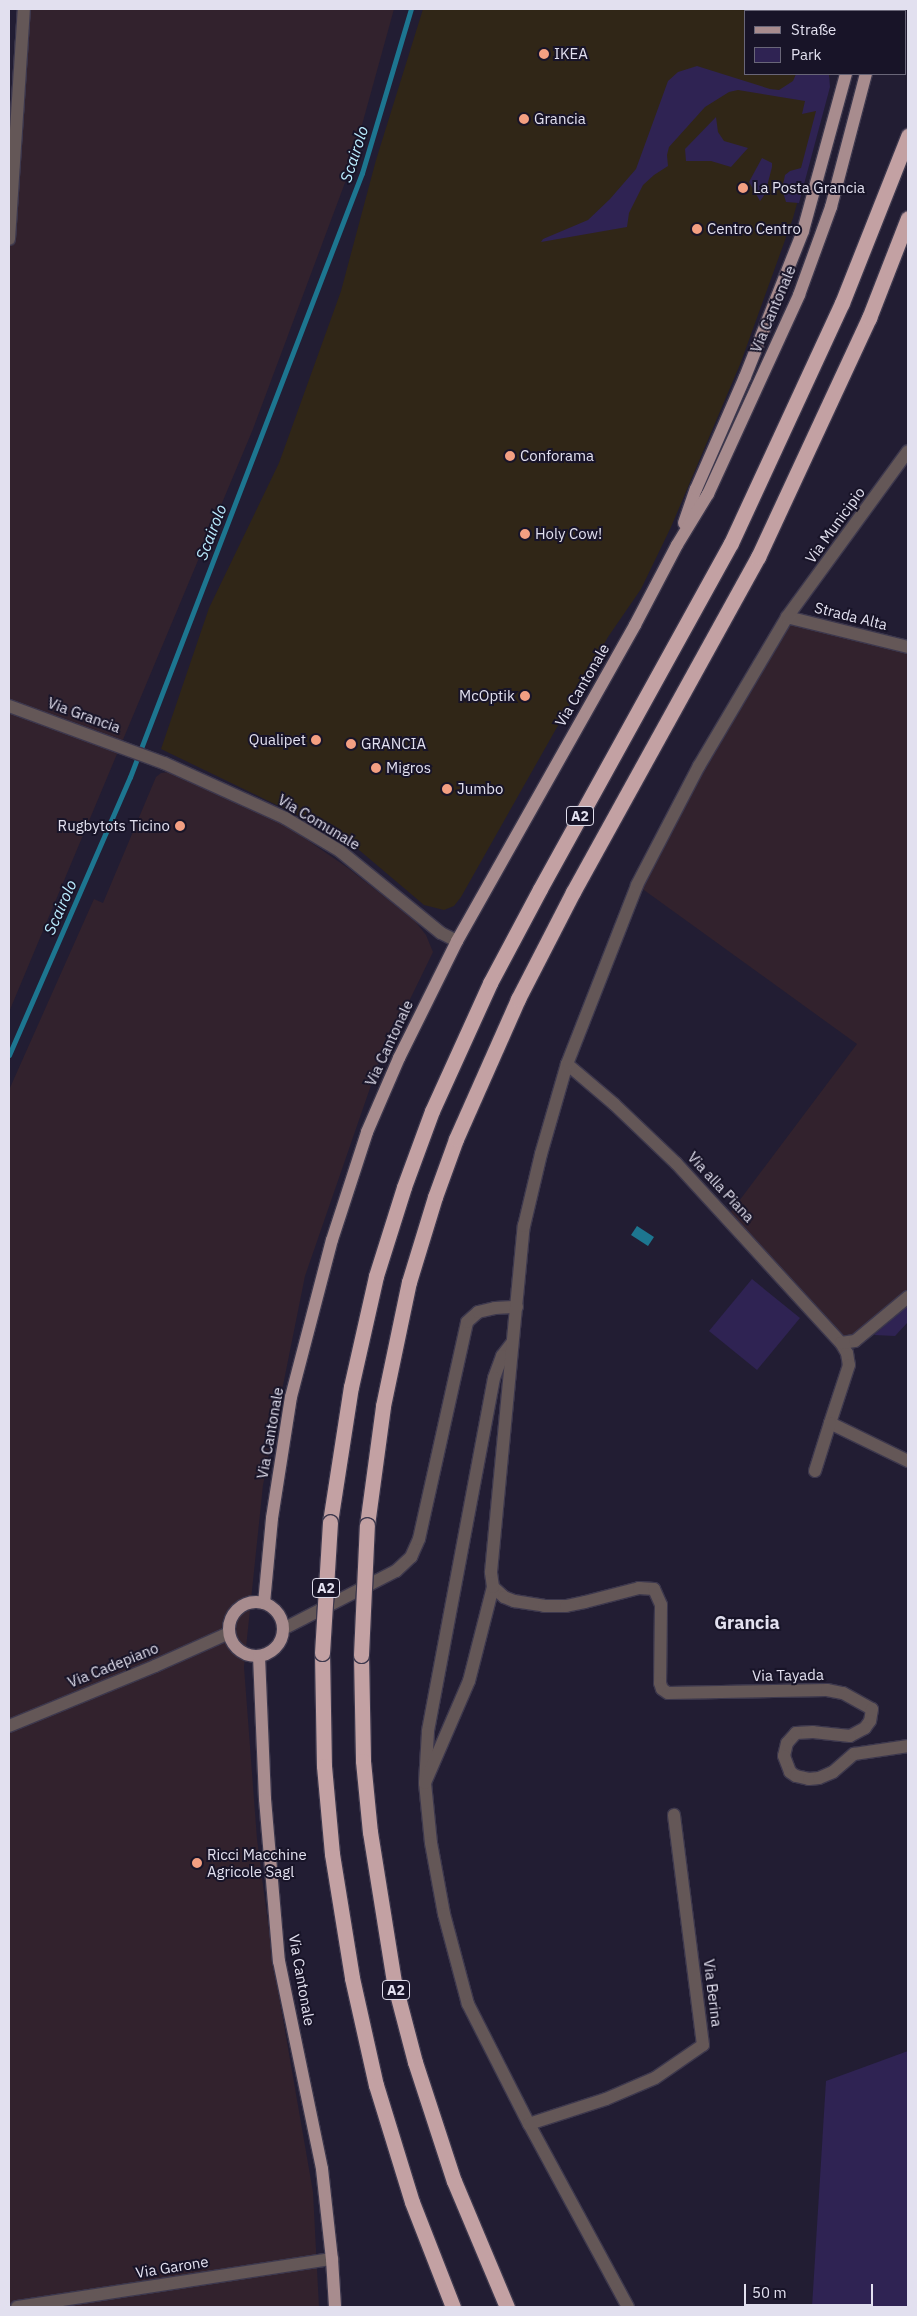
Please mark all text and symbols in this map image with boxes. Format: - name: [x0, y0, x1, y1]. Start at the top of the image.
- legend: [744, 10, 907, 75]
- text: Straße: [791, 20, 836, 39]
- place label: IKEA: [554, 45, 588, 63]
- text: Park: [791, 45, 821, 64]
- marker: IKEA: [538, 48, 550, 60]
- place label: Grancia: [534, 110, 586, 128]
- marker: Grancia: [518, 113, 530, 125]
- water label: Scairolo: [336, 123, 372, 185]
- place label: La Posta Grancia: [753, 179, 865, 197]
- marker: La Posta Grancia: [737, 182, 749, 194]
- place label: Centro Centro: [707, 220, 801, 238]
- marker: Centro Centro: [691, 223, 703, 235]
- street label: Via Cantonale: [747, 263, 799, 355]
- place label: Conforama: [520, 447, 594, 465]
- marker: Conforama: [504, 450, 516, 462]
- street label: Via Municipio: [801, 483, 869, 567]
- water label: Scairolo: [192, 501, 230, 563]
- place label: Holy Cow!: [535, 525, 602, 543]
- marker: Holy Cow!: [519, 528, 531, 540]
- street label: Strada Alta: [813, 598, 889, 634]
- street label: Via Cantonale: [551, 640, 613, 730]
- place label: McOptik: [459, 687, 515, 705]
- marker: McOptik: [519, 690, 531, 702]
- street label: Via Grancia: [45, 694, 123, 736]
- place label: Qualipet: [249, 731, 306, 749]
- marker: Qualipet: [310, 734, 322, 746]
- place label: GRANCIA: [361, 735, 426, 753]
- marker: GRANCIA: [345, 738, 357, 750]
- place label: Migros: [386, 759, 431, 777]
- marker: Migros: [370, 762, 382, 774]
- place label: Jumbo: [457, 780, 503, 798]
- marker: Jumbo: [441, 783, 453, 795]
- street label: Via Comunale: [275, 790, 363, 854]
- road number: A2: [565, 804, 595, 828]
- place label: Rugbytots Ticino: [58, 817, 170, 835]
- marker: Rugbytots Ticino: [174, 820, 186, 832]
- water label: Scairolo: [39, 877, 81, 937]
- street label: Via Cantonale: [361, 997, 417, 1089]
- street label: Via alla Piana: [684, 1148, 758, 1226]
- street label: Via Cantonale: [253, 1386, 287, 1480]
- road number: A2: [311, 1576, 341, 1600]
- district label: Grancia: [714, 1612, 780, 1634]
- street label: Via Cadepiano: [65, 1639, 161, 1691]
- street label: Via Tayada: [752, 1665, 824, 1685]
- place label: Ricci Macchine Agricole Sagl: [207, 1845, 307, 1880]
- marker: Ricci Macchine Agricole Sagl: [191, 1857, 203, 1869]
- street label: Via Cantonale: [285, 1933, 319, 2027]
- street label: Via Berina: [700, 1958, 726, 2028]
- road number: A2: [381, 1978, 411, 2002]
- street label: Via Garone: [134, 2252, 210, 2282]
- scale bar: [747, 2274, 876, 2306]
- text: 50 m: [752, 2283, 787, 2302]

